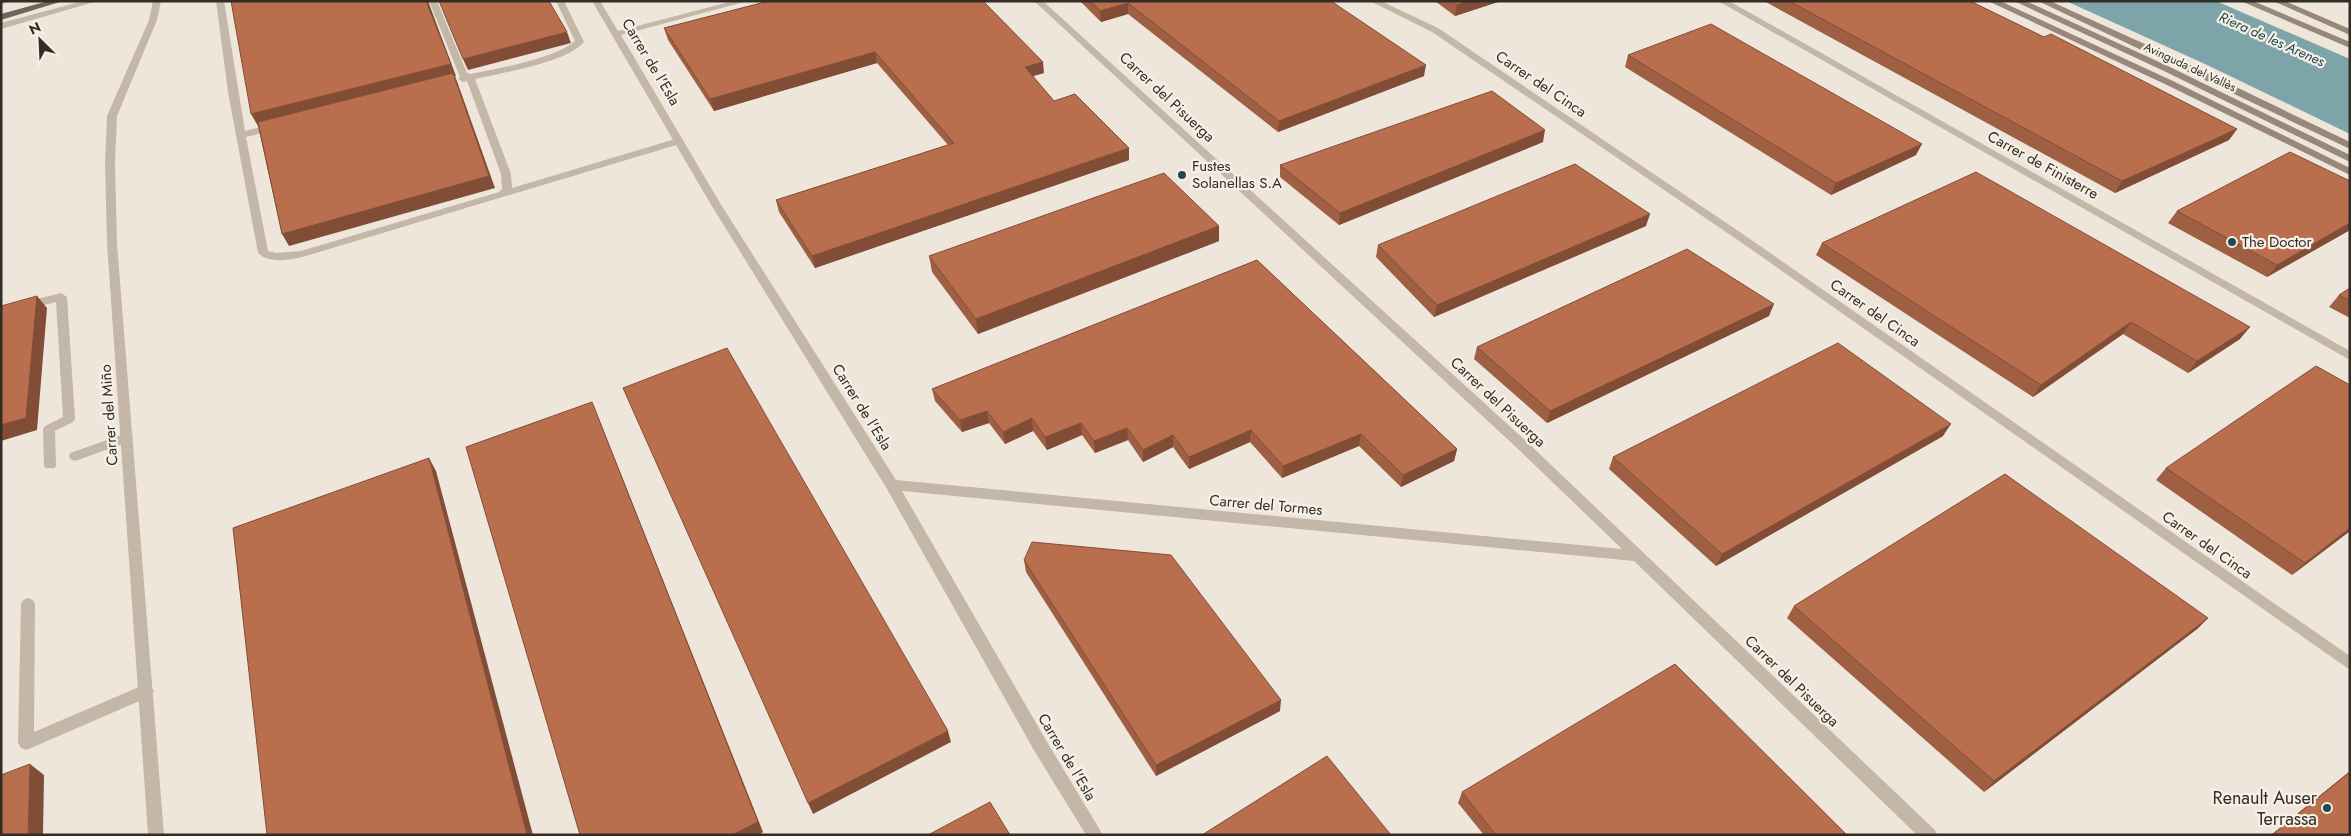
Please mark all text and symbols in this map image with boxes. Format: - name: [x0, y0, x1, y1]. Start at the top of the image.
- water label: Riera de les Arenes: [2216, 7, 2328, 71]
- street label: Carrer de l'Esla: [616, 14, 686, 110]
- north arrow: [15, 15, 65, 65]
- text: N: [26, 17, 44, 40]
- street label: Avinguda del Vallès: [2141, 38, 2239, 96]
- street label: Carrer del Cinca: [1491, 45, 1591, 123]
- street label: Carrer del Pisuerga: [1114, 47, 1220, 147]
- street label: Carrer de Finisterre: [1983, 125, 2103, 205]
- place label: Fustes Solanellas S.A: [1192, 155, 1282, 194]
- marker: Fustes Solanellas S.A: [1176, 169, 1188, 181]
- place label: The Doctor: [2242, 231, 2312, 253]
- marker: The Doctor: [2226, 236, 2238, 248]
- street label: Carrer del Cinca: [1825, 274, 1925, 352]
- street label: Carrer del Pisuerga: [1445, 352, 1551, 452]
- street label: Carrer de l'Esla: [827, 359, 897, 455]
- street label: Carrer del Miño: [94, 364, 124, 466]
- street label: Carrer del Tormes: [1209, 489, 1323, 521]
- street label: Carrer del Cinca: [2157, 506, 2257, 584]
- street label: Carrer del Pisuerga: [1740, 630, 1844, 732]
- street label: Carrer de l'Esla: [1032, 709, 1102, 805]
- place label: Renault Auser Terrassa: [2213, 785, 2318, 832]
- marker: Renault Auser Terrassa: [2321, 802, 2333, 814]

